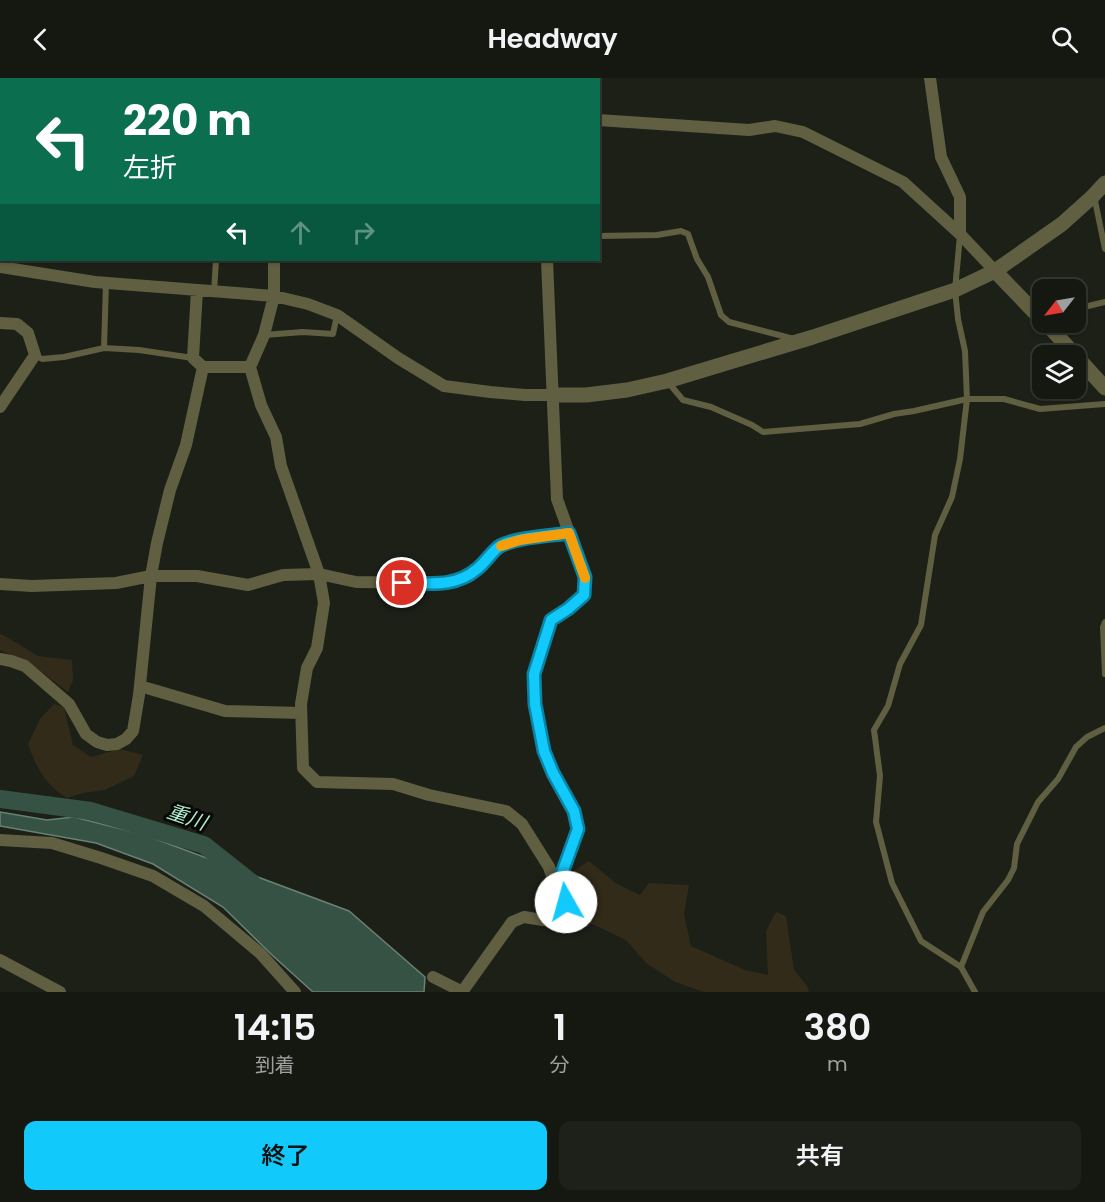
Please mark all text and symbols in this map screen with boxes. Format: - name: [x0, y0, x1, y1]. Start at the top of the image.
- text: Headway: [487, 20, 618, 57]
- icon: back: [24, 23, 57, 56]
- icon: search: [1048, 23, 1081, 56]
- text: 220 m: [123, 91, 252, 150]
- icon: left: [24, 102, 102, 180]
- text: 左折: [123, 149, 177, 186]
- icon: left: [221, 216, 254, 249]
- icon: ahead: [284, 216, 317, 249]
- icon: right: [347, 216, 380, 249]
- north arrow: [1032, 279, 1086, 333]
- map controls: [1032, 279, 1086, 399]
- button: layers: [1032, 345, 1086, 399]
- pin: [376, 557, 427, 608]
- icon: arrive: [385, 566, 418, 599]
- water label: 重川: [164, 797, 212, 837]
- position arrow: [534, 870, 598, 934]
- text: 14:15: [234, 1002, 316, 1053]
- text: 1: [553, 1002, 566, 1053]
- text: 380: [803, 1002, 871, 1053]
- text: m: [827, 1050, 848, 1078]
- text: 到着: [255, 1051, 295, 1079]
- text: 分: [550, 1051, 570, 1079]
- button: 終了: [24, 1121, 547, 1190]
- button: 共有: [559, 1121, 1081, 1190]

